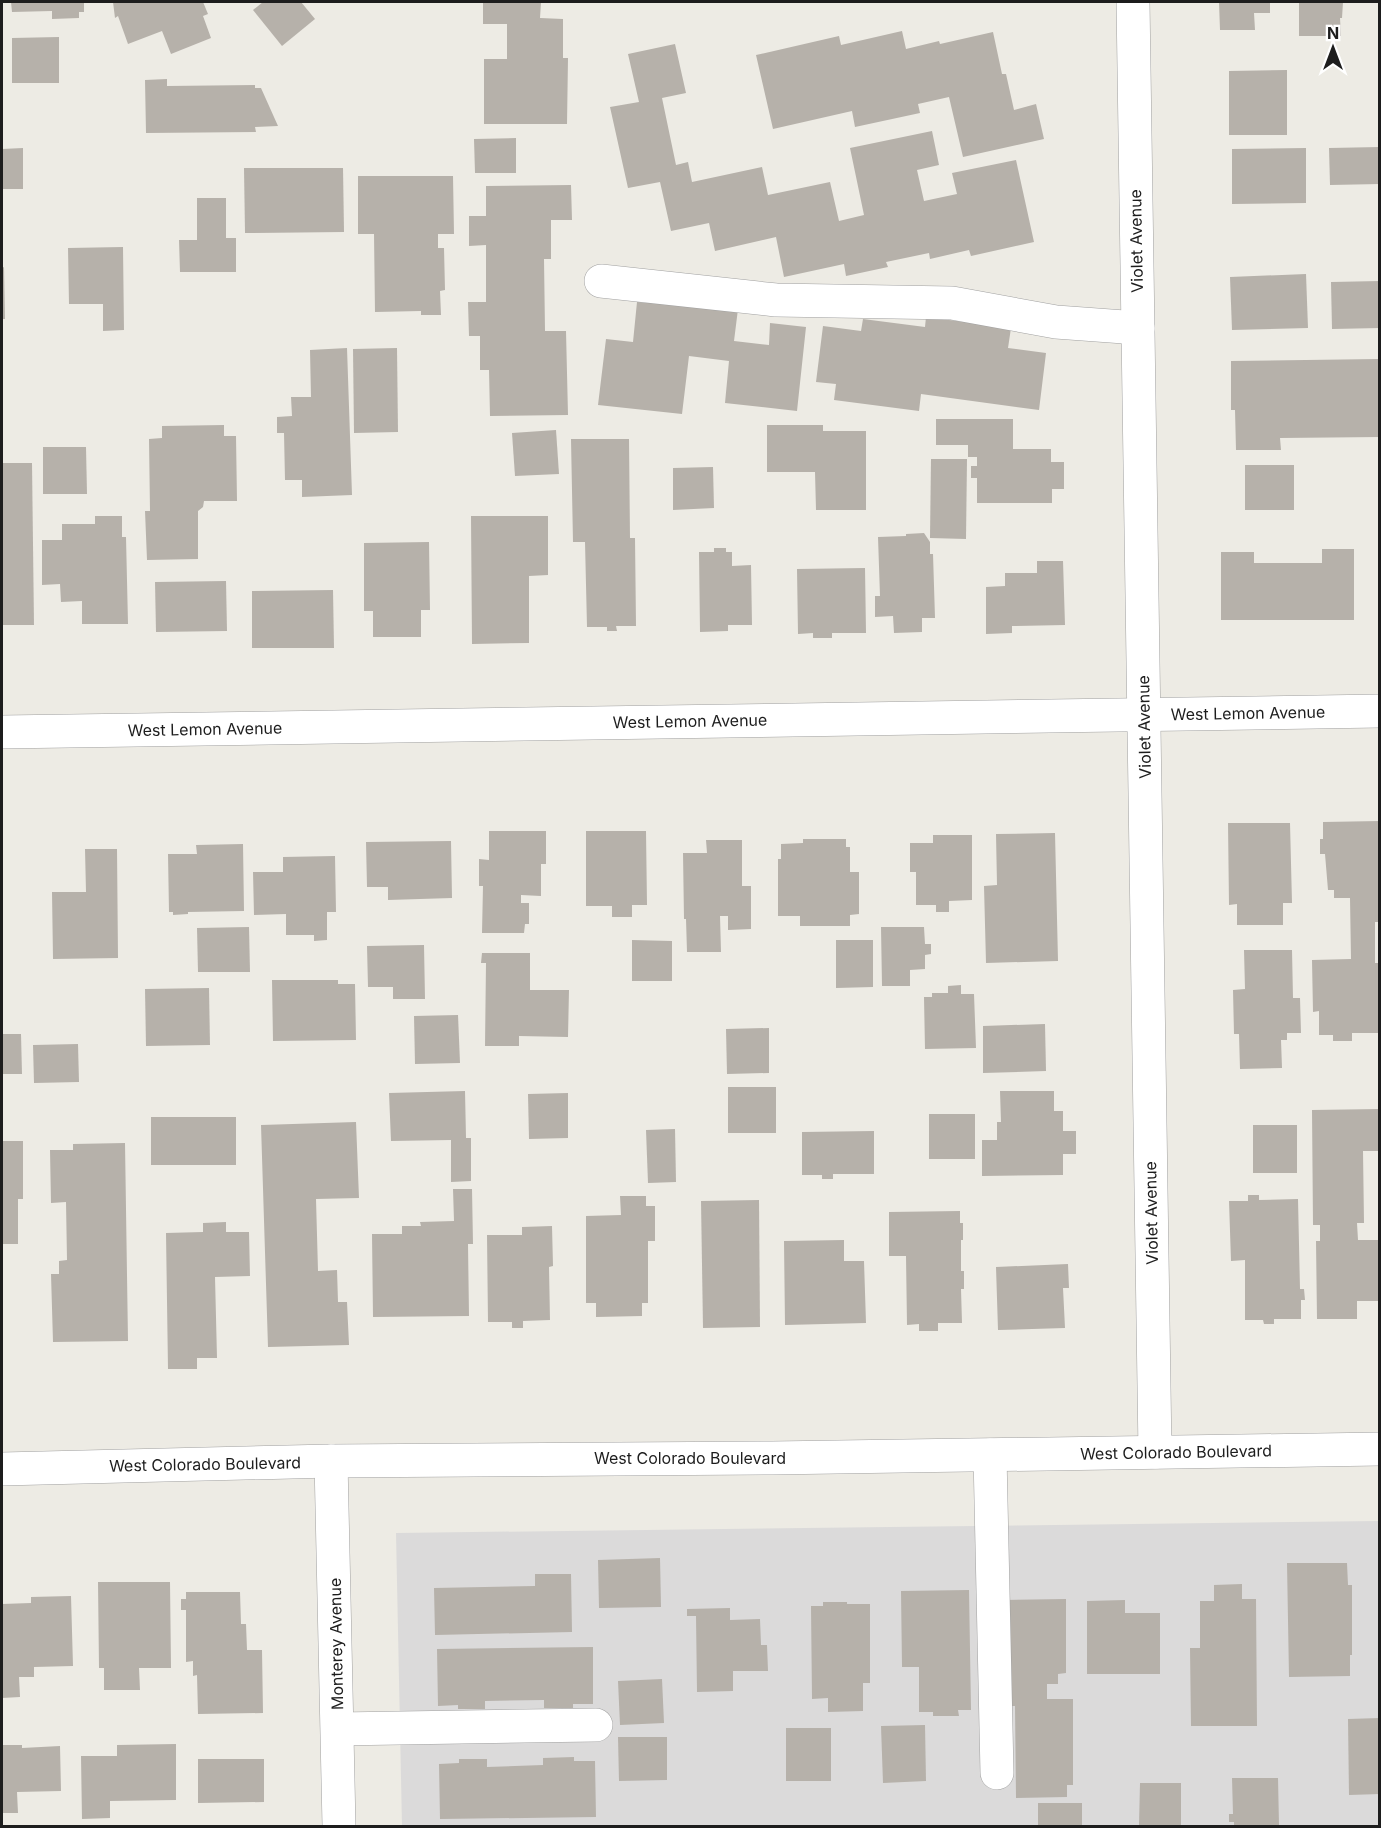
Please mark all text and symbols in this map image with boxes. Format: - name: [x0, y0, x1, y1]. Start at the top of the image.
- north arrow: [1303, 18, 1363, 78]
- text: N: [1327, 23, 1339, 43]
- street label: Violet Avenue: [1125, 189, 1147, 293]
- street label: Violet Avenue: [1133, 675, 1155, 779]
- street label: West Lemon Avenue: [1171, 702, 1325, 724]
- street label: West Lemon Avenue: [613, 710, 767, 732]
- street label: West Lemon Avenue: [128, 718, 282, 740]
- street label: Violet Avenue: [1140, 1161, 1162, 1265]
- street label: West Colorado Boulevard: [1080, 1440, 1272, 1464]
- street label: West Colorado Boulevard: [594, 1448, 786, 1468]
- street label: West Colorado Boulevard: [109, 1452, 301, 1476]
- street label: Monterey Avenue: [325, 1578, 347, 1710]

